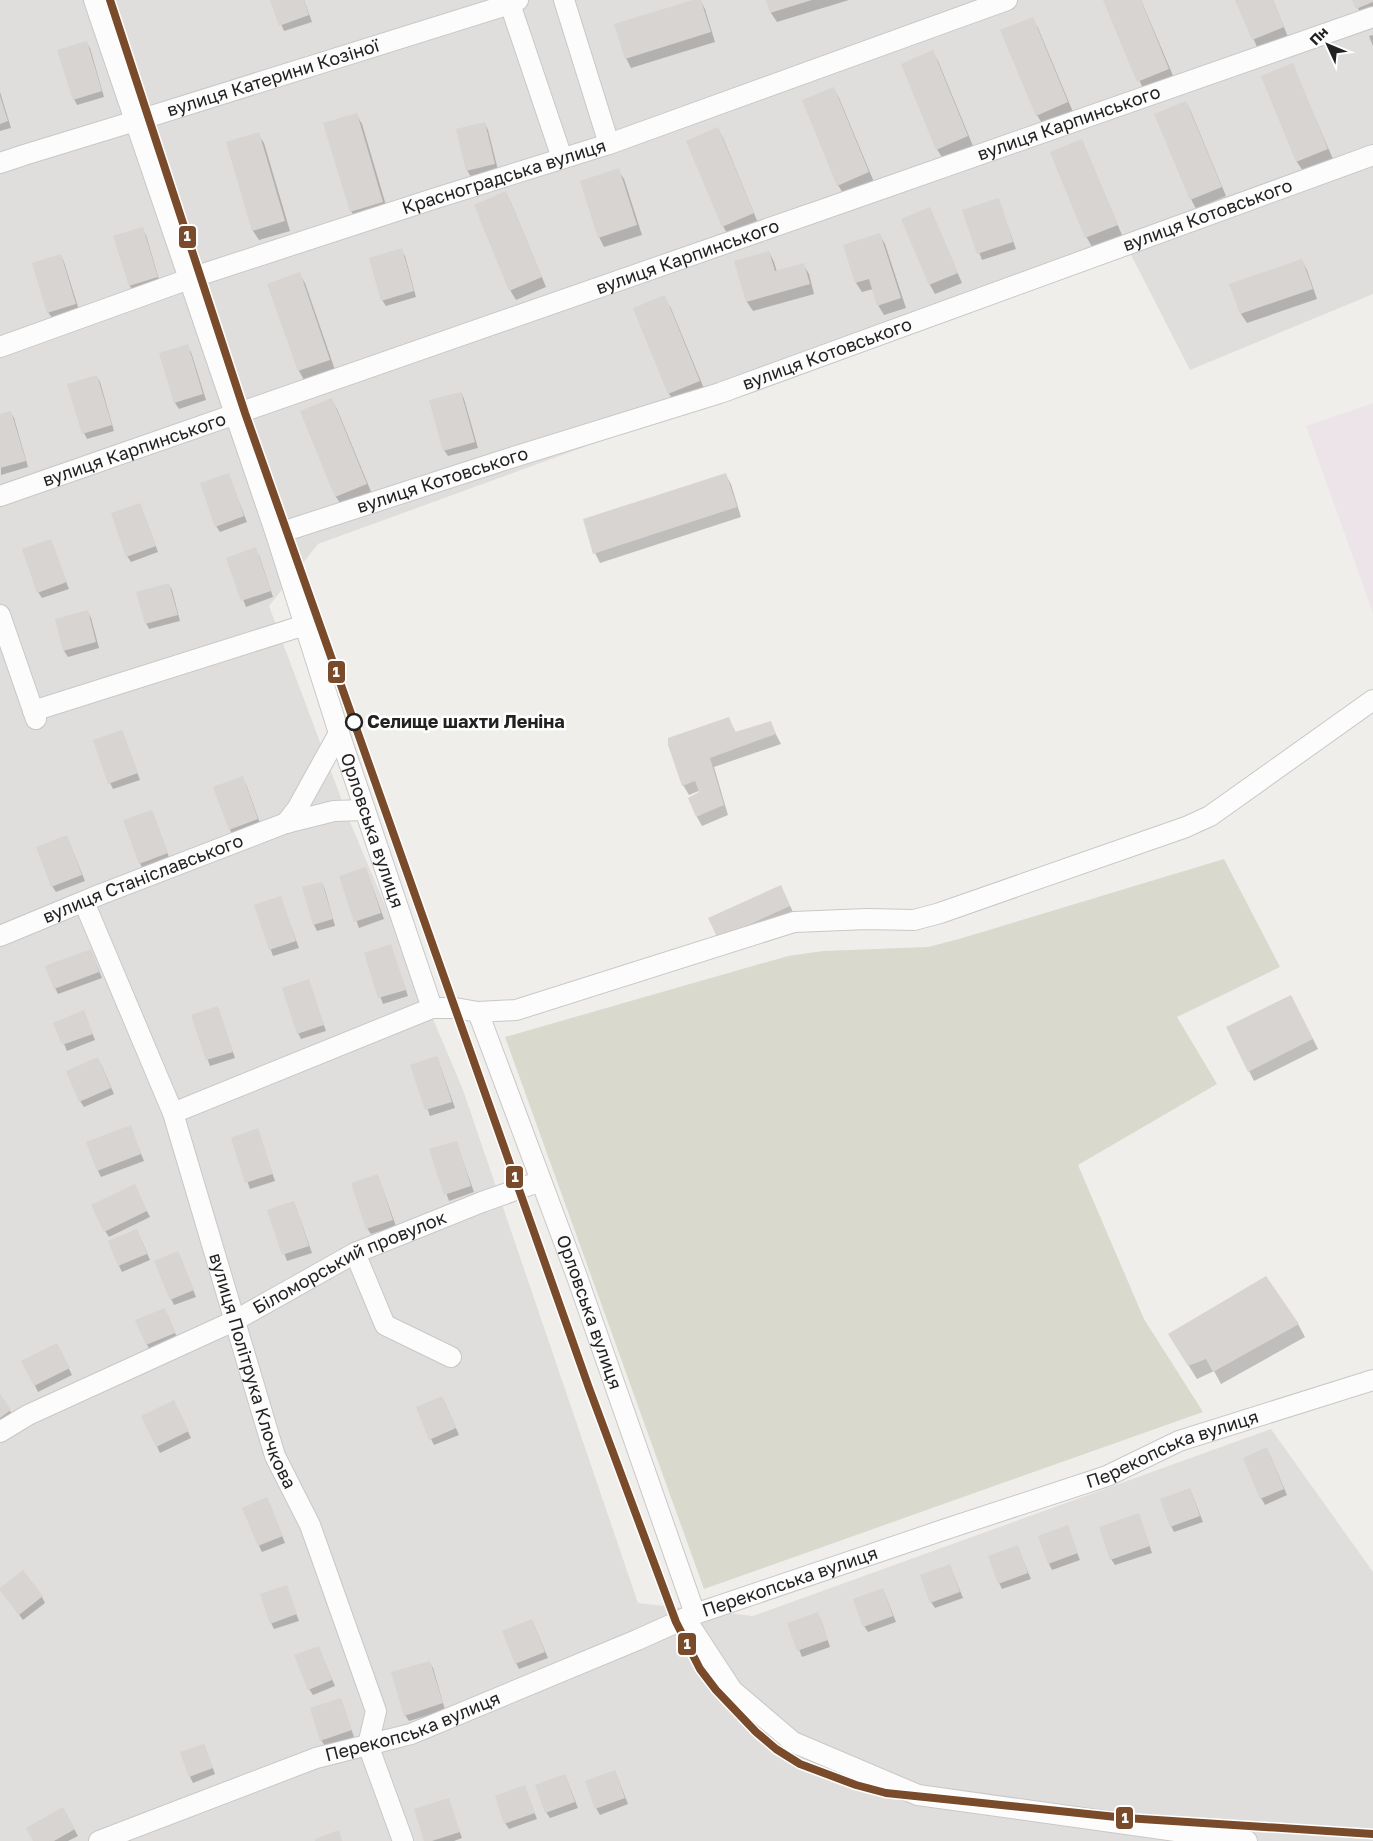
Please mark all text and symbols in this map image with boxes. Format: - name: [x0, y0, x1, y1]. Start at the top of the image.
- north arrow: [1303, 20, 1353, 70]
- text: Пн: [1306, 23, 1331, 48]
- street label: вулиця Катерини Козіної: [164, 33, 383, 121]
- street label: вулиця Карпинського: [974, 80, 1163, 164]
- street label: Красноградська вулиця: [399, 134, 608, 218]
- street label: вулиця Котовського: [1120, 173, 1295, 255]
- street label: вулиця Карпинського: [593, 214, 782, 298]
- line badge: 1: [178, 225, 197, 249]
- text: 1: [183, 227, 191, 244]
- street label: вулиця Котовського: [739, 312, 915, 394]
- street label: вулиця Карпинського: [39, 407, 229, 491]
- street label: вулиця Котовського: [354, 441, 531, 517]
- line badge: 1: [327, 660, 346, 684]
- text: 1: [332, 663, 340, 680]
- place label: Селище шахти Леніна: [367, 710, 565, 732]
- marker: Селище шахти Леніна: [345, 713, 363, 731]
- street label: Орловська вулиця: [337, 750, 409, 911]
- street label: вулиця Станіславського: [39, 829, 246, 927]
- line badge: 1: [505, 1165, 524, 1189]
- text: 1: [511, 1168, 519, 1185]
- street label: Біломорський провулок: [248, 1206, 449, 1318]
- street label: Орловська вулиця: [552, 1231, 627, 1392]
- street label: вулиця Політрука Клочкова: [205, 1250, 302, 1492]
- street label: Перекопська вулиця: [1083, 1405, 1261, 1492]
- street label: Перекопська вулиця: [699, 1541, 880, 1621]
- line badge: 1: [677, 1632, 697, 1656]
- text: 1: [683, 1635, 691, 1652]
- street label: Перекопська вулиця: [322, 1686, 503, 1765]
- line badge: 1: [1115, 1806, 1134, 1830]
- text: 1: [1121, 1809, 1129, 1826]

